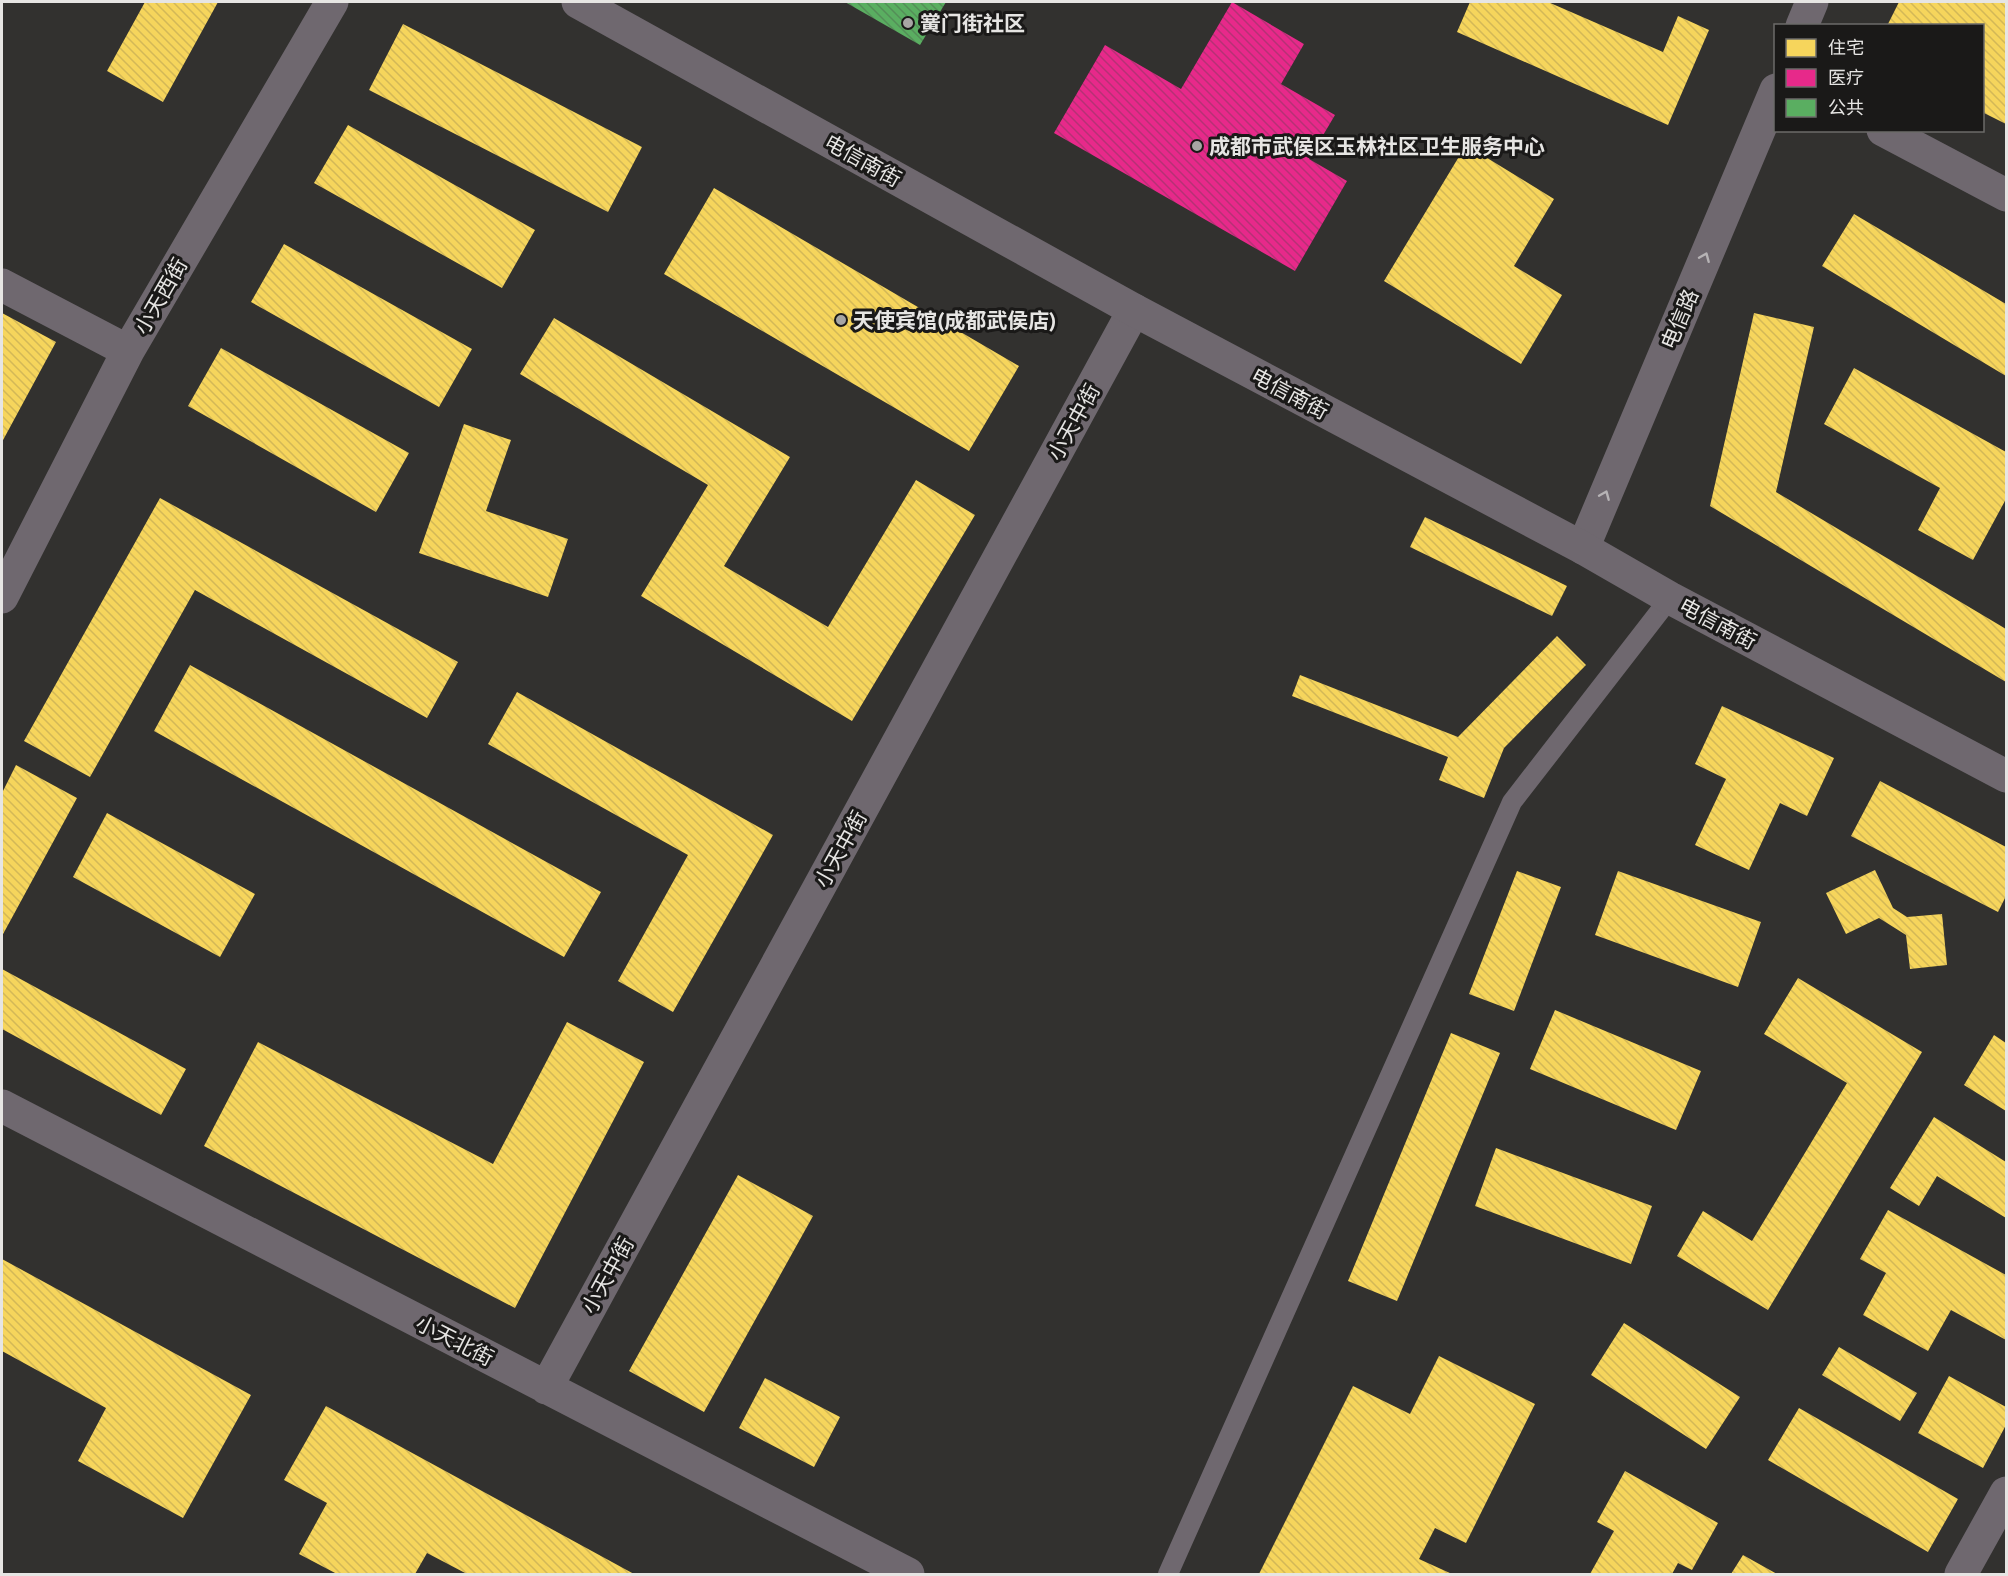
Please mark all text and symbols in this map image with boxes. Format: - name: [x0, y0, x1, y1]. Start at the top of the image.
- place label: 黉门街社区: [920, 11, 1025, 35]
- marker: 黉门街社区: [901, 16, 915, 30]
- legend: [1774, 24, 1984, 132]
- text: 住宅: [1828, 37, 1864, 57]
- text: 医疗: [1828, 67, 1864, 87]
- text: 公共: [1828, 97, 1864, 117]
- street label: 电信南街: [820, 129, 906, 191]
- place label: 成都市武侯区玉林社区卫生服务中心: [1209, 134, 1545, 158]
- marker: 成都市武侯区玉林社区卫生服务中心: [1190, 139, 1204, 153]
- one-way arrow: [1698, 252, 1710, 263]
- street label: 小天西街: [129, 254, 191, 338]
- street label: 电信路: [1656, 285, 1702, 353]
- place label: 天使宾馆(成都武侯店): [853, 308, 1057, 332]
- marker: 天使宾馆(成都武侯店): [834, 313, 848, 327]
- street label: 电信南街: [1247, 363, 1333, 423]
- street label: 小天中街: [1042, 379, 1104, 465]
- one-way arrow: [1598, 490, 1610, 501]
- street label: 电信南街: [1675, 593, 1761, 653]
- street label: 小天中街: [809, 806, 871, 892]
- street label: 小天中街: [576, 1232, 638, 1318]
- street label: 小天北街: [412, 1310, 498, 1370]

